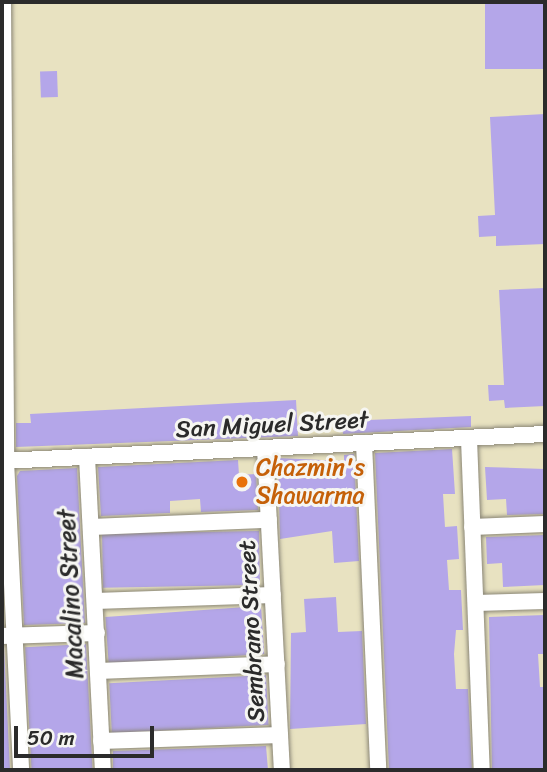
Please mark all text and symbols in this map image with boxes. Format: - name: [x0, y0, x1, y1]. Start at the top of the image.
- street label: San Miguel Street: [175, 406, 369, 444]
- place label: Chazmin's Shawarma: [256, 454, 365, 510]
- marker: Chazmin's Shawarma: [234, 474, 250, 490]
- street label: Macalino Street: [52, 508, 90, 680]
- street label: Sembrano Street: [233, 540, 271, 722]
- scale bar: [18, 712, 158, 756]
- text: 50 m: [27, 719, 75, 757]

